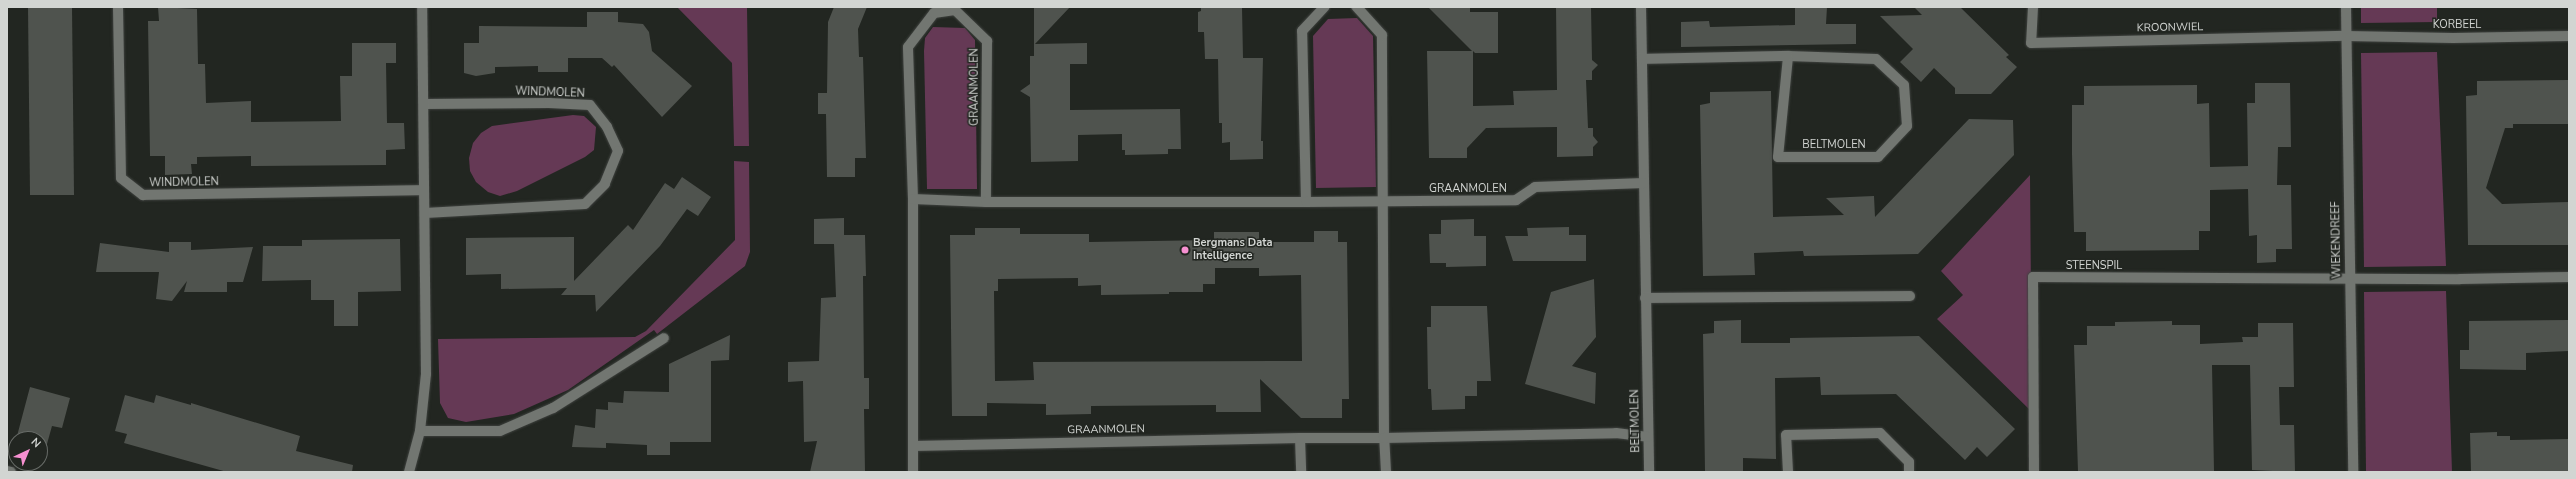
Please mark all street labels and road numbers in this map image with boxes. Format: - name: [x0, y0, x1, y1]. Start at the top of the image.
- street label: KORBEEL: [2433, 18, 2481, 32]
- street label: KROONWIEL: [2137, 21, 2203, 35]
- street label: GRAANMOLEN: [968, 48, 982, 126]
- street label: WINDMOLEN: [515, 85, 585, 101]
- street label: BELTMOLEN: [1802, 138, 1866, 152]
- street label: WINDMOLEN: [149, 176, 219, 190]
- street label: GRAANMOLEN: [1429, 182, 1507, 196]
- street label: WIEKENDREEF: [2330, 201, 2344, 279]
- street label: STEENSPIL: [2066, 259, 2122, 273]
- street label: BELTMOLEN: [1629, 389, 1643, 453]
- street label: GRAANMOLEN: [1067, 423, 1145, 437]

